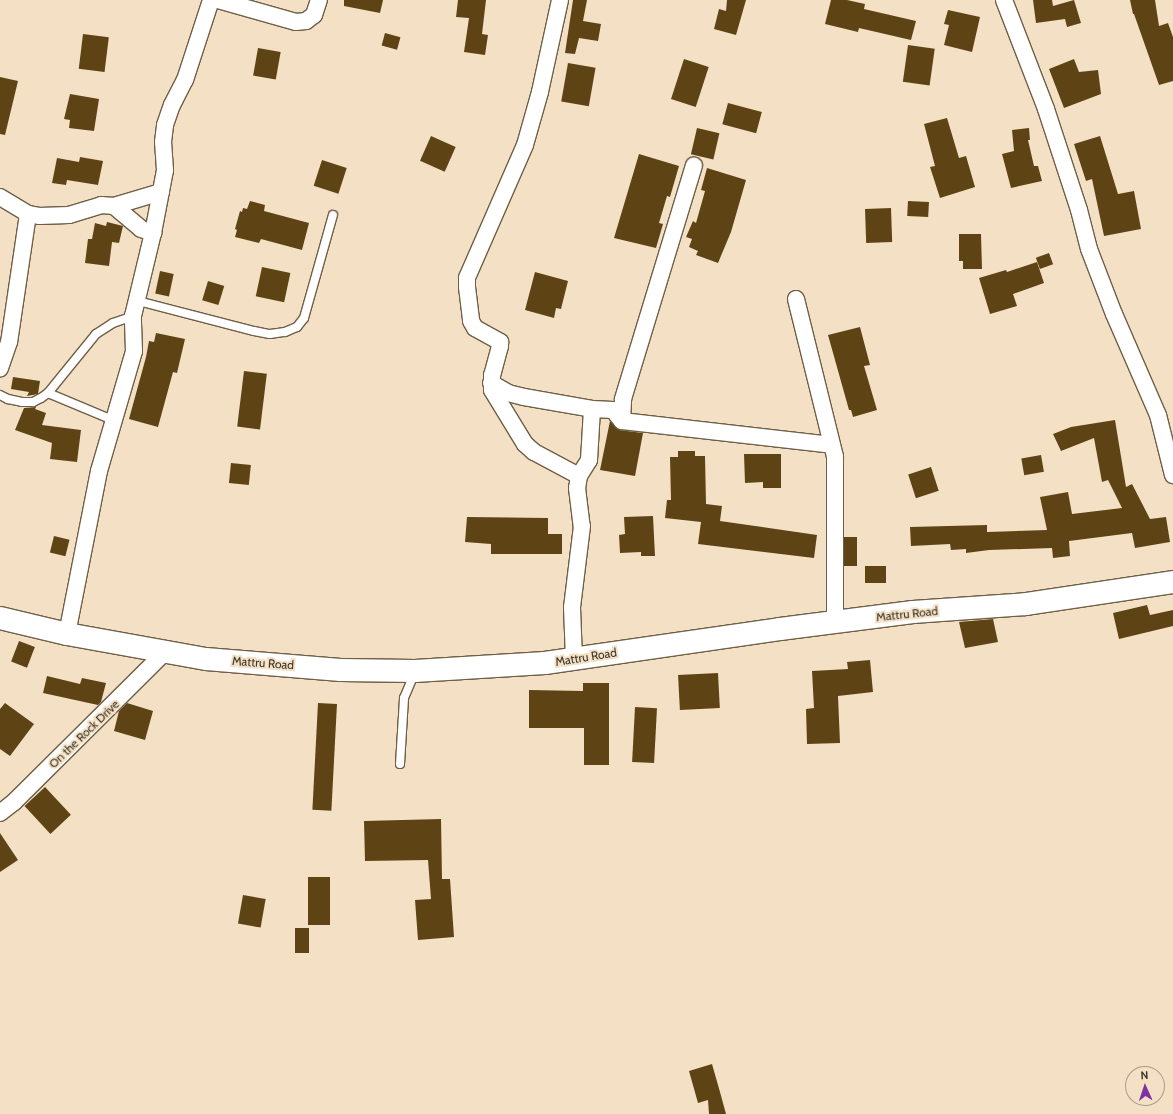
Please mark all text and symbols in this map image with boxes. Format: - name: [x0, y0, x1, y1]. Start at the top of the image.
- street label: Mattru Road: [875, 604, 939, 624]
- street label: Mattru Road: [554, 645, 618, 669]
- street label: Mattru Road: [231, 654, 295, 672]
- street label: On the Rock Drive: [46, 697, 122, 771]
- north arrow: [1125, 1066, 1165, 1106]
- text: N: [1140, 1068, 1149, 1082]

